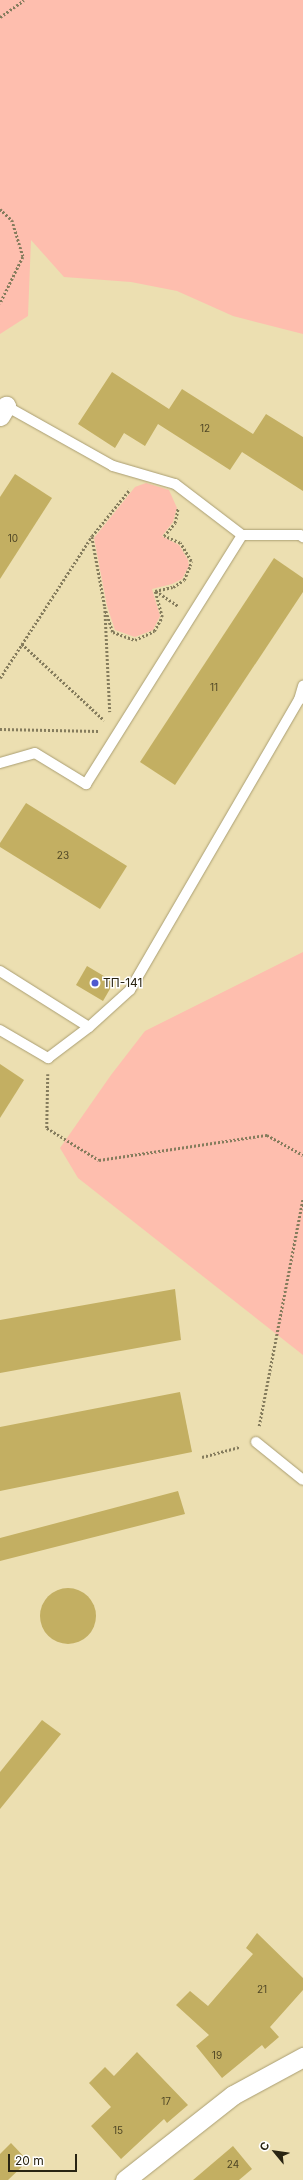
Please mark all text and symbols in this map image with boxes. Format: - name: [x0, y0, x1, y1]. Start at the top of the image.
- house number: 12: [200, 423, 210, 435]
- house number: 10: [8, 533, 18, 545]
- house number: 11: [210, 682, 218, 694]
- house number: 23: [57, 850, 69, 862]
- place label: ТП-141: [103, 976, 142, 990]
- marker: ТП-141: [90, 978, 100, 988]
- house number: 21: [257, 1984, 267, 1996]
- house number: 19: [212, 2050, 222, 2062]
- house number: 17: [161, 2096, 171, 2108]
- house number: 15: [113, 2125, 123, 2137]
- north arrow: [255, 2132, 295, 2172]
- text: С: [256, 2139, 273, 2153]
- scale bar: [10, 2146, 79, 2172]
- text: 20 m: [15, 2153, 44, 2168]
- house number: 24: [227, 2159, 239, 2171]

